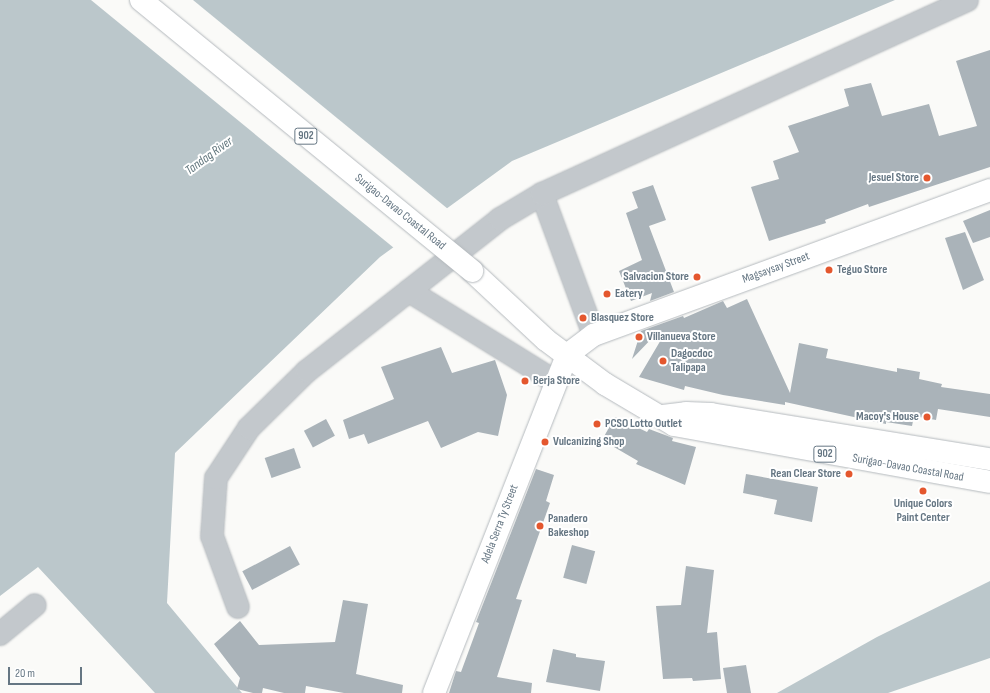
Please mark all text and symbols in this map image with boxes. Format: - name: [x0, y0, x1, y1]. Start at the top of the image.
- road number: 902: [294, 127, 318, 145]
- water label: Tandag River: [182, 134, 236, 178]
- street label: Surigao-Davao Coastal Road: [352, 171, 448, 253]
- place label: Jesuel Store: [869, 171, 919, 185]
- marker: Jesuel Store: [922, 173, 932, 183]
- street label: Magsaysay Street: [740, 249, 812, 287]
- place label: Teguo Store: [837, 263, 887, 277]
- marker: Teguo Store: [824, 265, 834, 275]
- place label: Salvacion Store: [623, 270, 689, 284]
- marker: Salvacion Store: [692, 272, 702, 282]
- place label: Eatery: [615, 287, 643, 301]
- marker: Eatery: [602, 289, 612, 299]
- place label: Blasquez Store: [591, 311, 654, 325]
- marker: Blasquez Store: [578, 313, 588, 323]
- place label: Villanueva Store: [647, 330, 716, 344]
- marker: Villanueva Store: [634, 332, 644, 342]
- place label: Dagocdoc Talipapa: [671, 347, 713, 375]
- marker: Dagocdoc Talipapa: [658, 356, 668, 366]
- place label: Berja Store: [533, 374, 580, 388]
- marker: Berja Store: [520, 376, 530, 386]
- place label: Macoy's House: [856, 410, 919, 424]
- marker: Macoy's House: [922, 412, 932, 422]
- place label: PCSO Lotto Outlet: [605, 417, 682, 431]
- marker: PCSO Lotto Outlet: [592, 419, 602, 429]
- place label: Vulcanizing Shop: [553, 435, 624, 449]
- marker: Vulcanizing Shop: [540, 437, 550, 447]
- road number: 902: [813, 445, 837, 463]
- street label: Surigao-Davao Coastal Road: [851, 451, 965, 485]
- place label: Rean Clear Store: [771, 467, 841, 481]
- marker: Rean Clear Store: [844, 469, 854, 479]
- street label: Adela Serra Ty Street: [478, 483, 522, 565]
- marker: Unique Colors Paint Center: [918, 486, 928, 496]
- place label: Unique Colors Paint Center: [894, 497, 952, 525]
- place label: Panadero Bakeshop: [548, 512, 589, 540]
- marker: Panadero Bakeshop: [535, 521, 545, 531]
- scale bar: [10, 659, 84, 685]
- text: 20 m: [15, 666, 35, 681]

